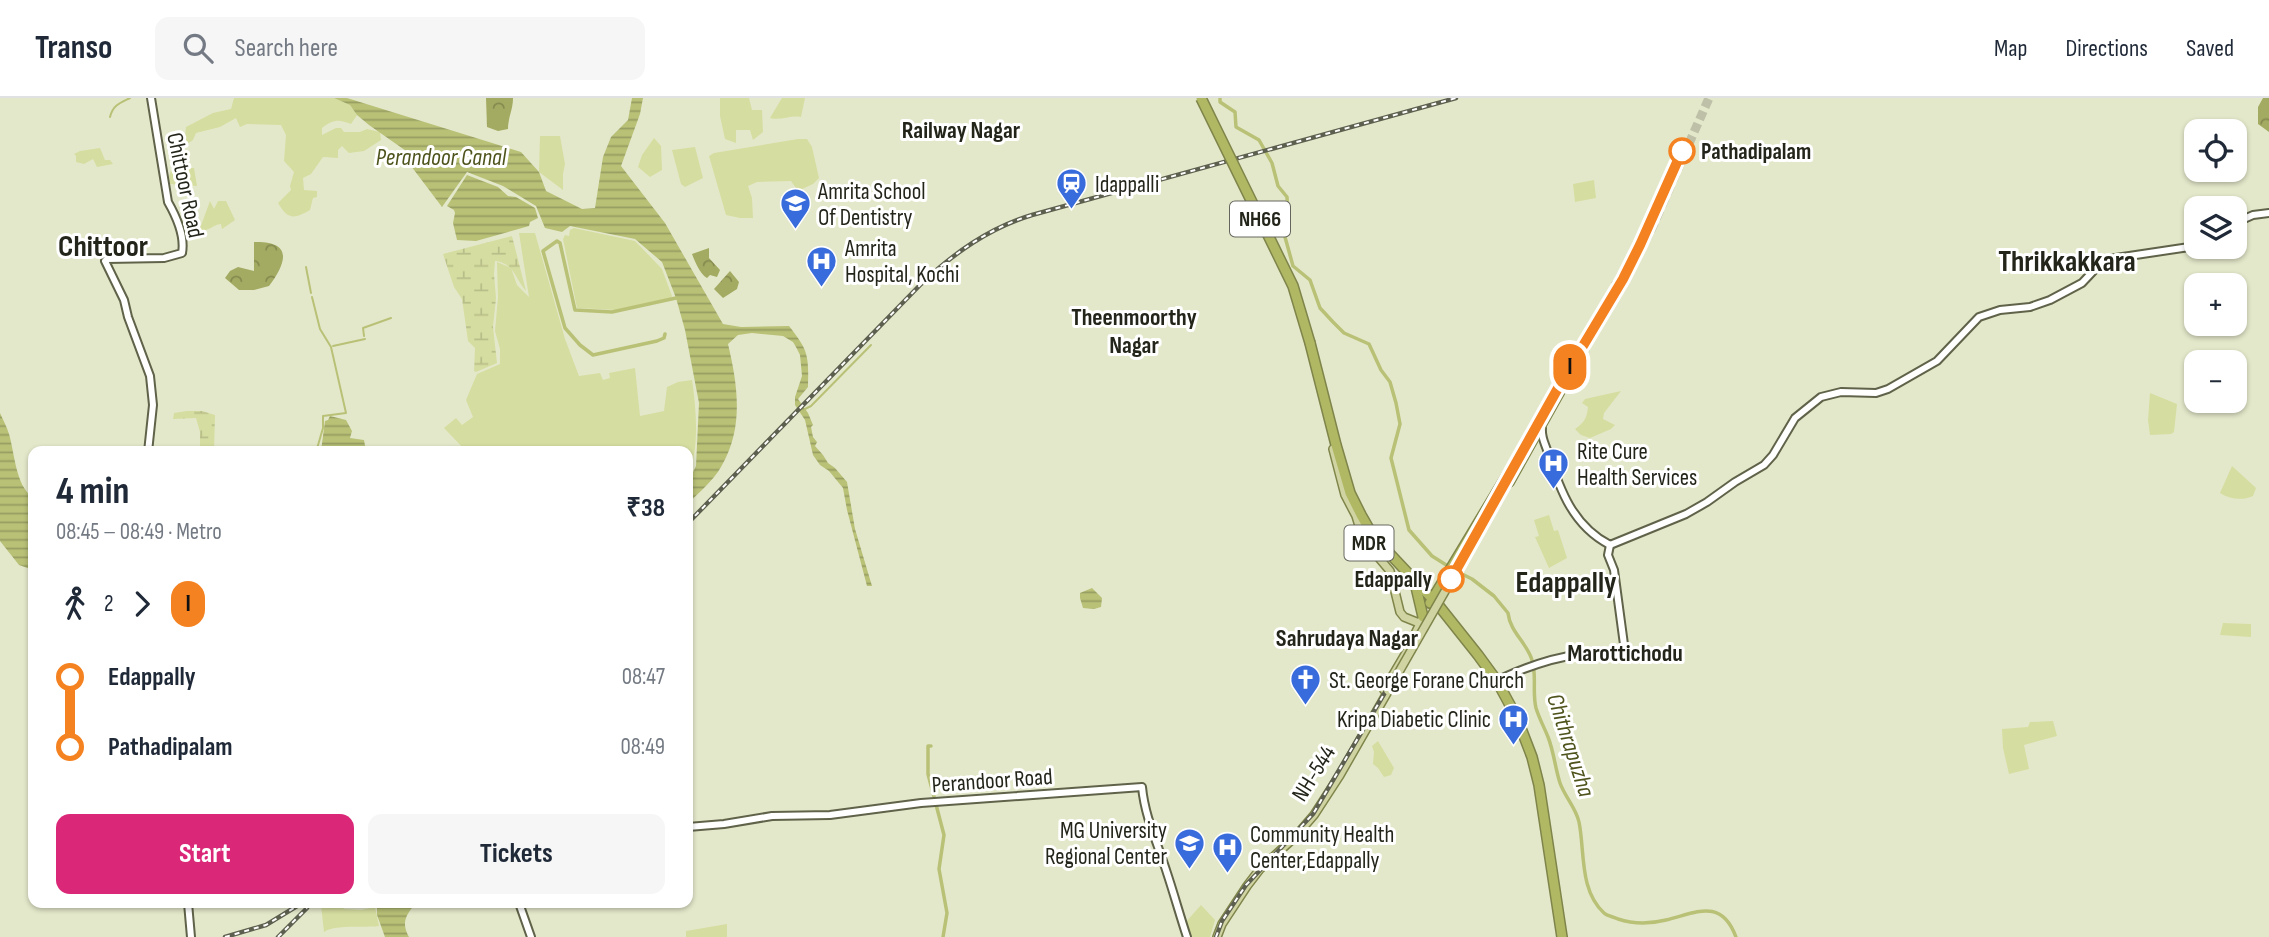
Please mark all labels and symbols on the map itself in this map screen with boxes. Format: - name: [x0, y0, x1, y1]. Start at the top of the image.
- district label: Railway Nagar: [902, 116, 1021, 145]
- street label: Chittoor Road: [160, 130, 210, 240]
- marker: Pathadipalam: [1669, 138, 1695, 164]
- place label: Pathadipalam: [1701, 138, 1811, 166]
- water label: Perandoor Canal: [376, 143, 507, 172]
- station icon: Idappalli: [1055, 167, 1089, 211]
- place label: Idappalli: [1095, 171, 1159, 199]
- place label: Amrita School Of Dentistry: [817, 178, 926, 232]
- school or university icon: Amrita School Of Dentistry: [778, 187, 812, 231]
- road number: NH66: [1230, 202, 1290, 236]
- district label: Chittoor: [58, 229, 148, 265]
- place label: Amrita Hospital, Kochi: [844, 235, 959, 289]
- hospital icon: Amrita Hospital, Kochi: [805, 244, 839, 288]
- district label: Thrikkakkara: [1998, 244, 2136, 280]
- district label: Theenmoorthy Nagar: [1071, 303, 1197, 360]
- line badge: I: [1547, 344, 1593, 390]
- place label: Rite Cure Health Services: [1577, 438, 1697, 492]
- hospital icon: Rite Cure Health Services: [1537, 447, 1571, 491]
- road number: MDR: [1344, 526, 1394, 560]
- district label: Edappally: [1515, 565, 1617, 601]
- place label: Edappally: [1355, 566, 1432, 594]
- marker: Edappally: [1438, 566, 1464, 592]
- district label: Sahrudaya Nagar: [1276, 624, 1419, 653]
- district label: Marottichodu: [1567, 639, 1683, 668]
- church icon: St. George Forane Church: [1289, 663, 1323, 707]
- place label: St. George Forane Church: [1329, 667, 1524, 695]
- water label: Chithrapuzha: [1540, 690, 1601, 801]
- hospital icon: Kripa Diabetic Clinic: [1497, 702, 1531, 746]
- place label: Kripa Diabetic Clinic: [1337, 706, 1491, 734]
- street label: NH-544: [1286, 740, 1342, 807]
- street label: Perandoor Road: [931, 763, 1053, 799]
- place label: MG University Regional Center: [1045, 817, 1167, 871]
- place label: Community Health Center,Edappally: [1250, 821, 1394, 875]
- school or university icon: MG University Regional Center: [1173, 826, 1207, 870]
- hospital icon: Community Health Center,Edappally: [1210, 830, 1244, 874]

